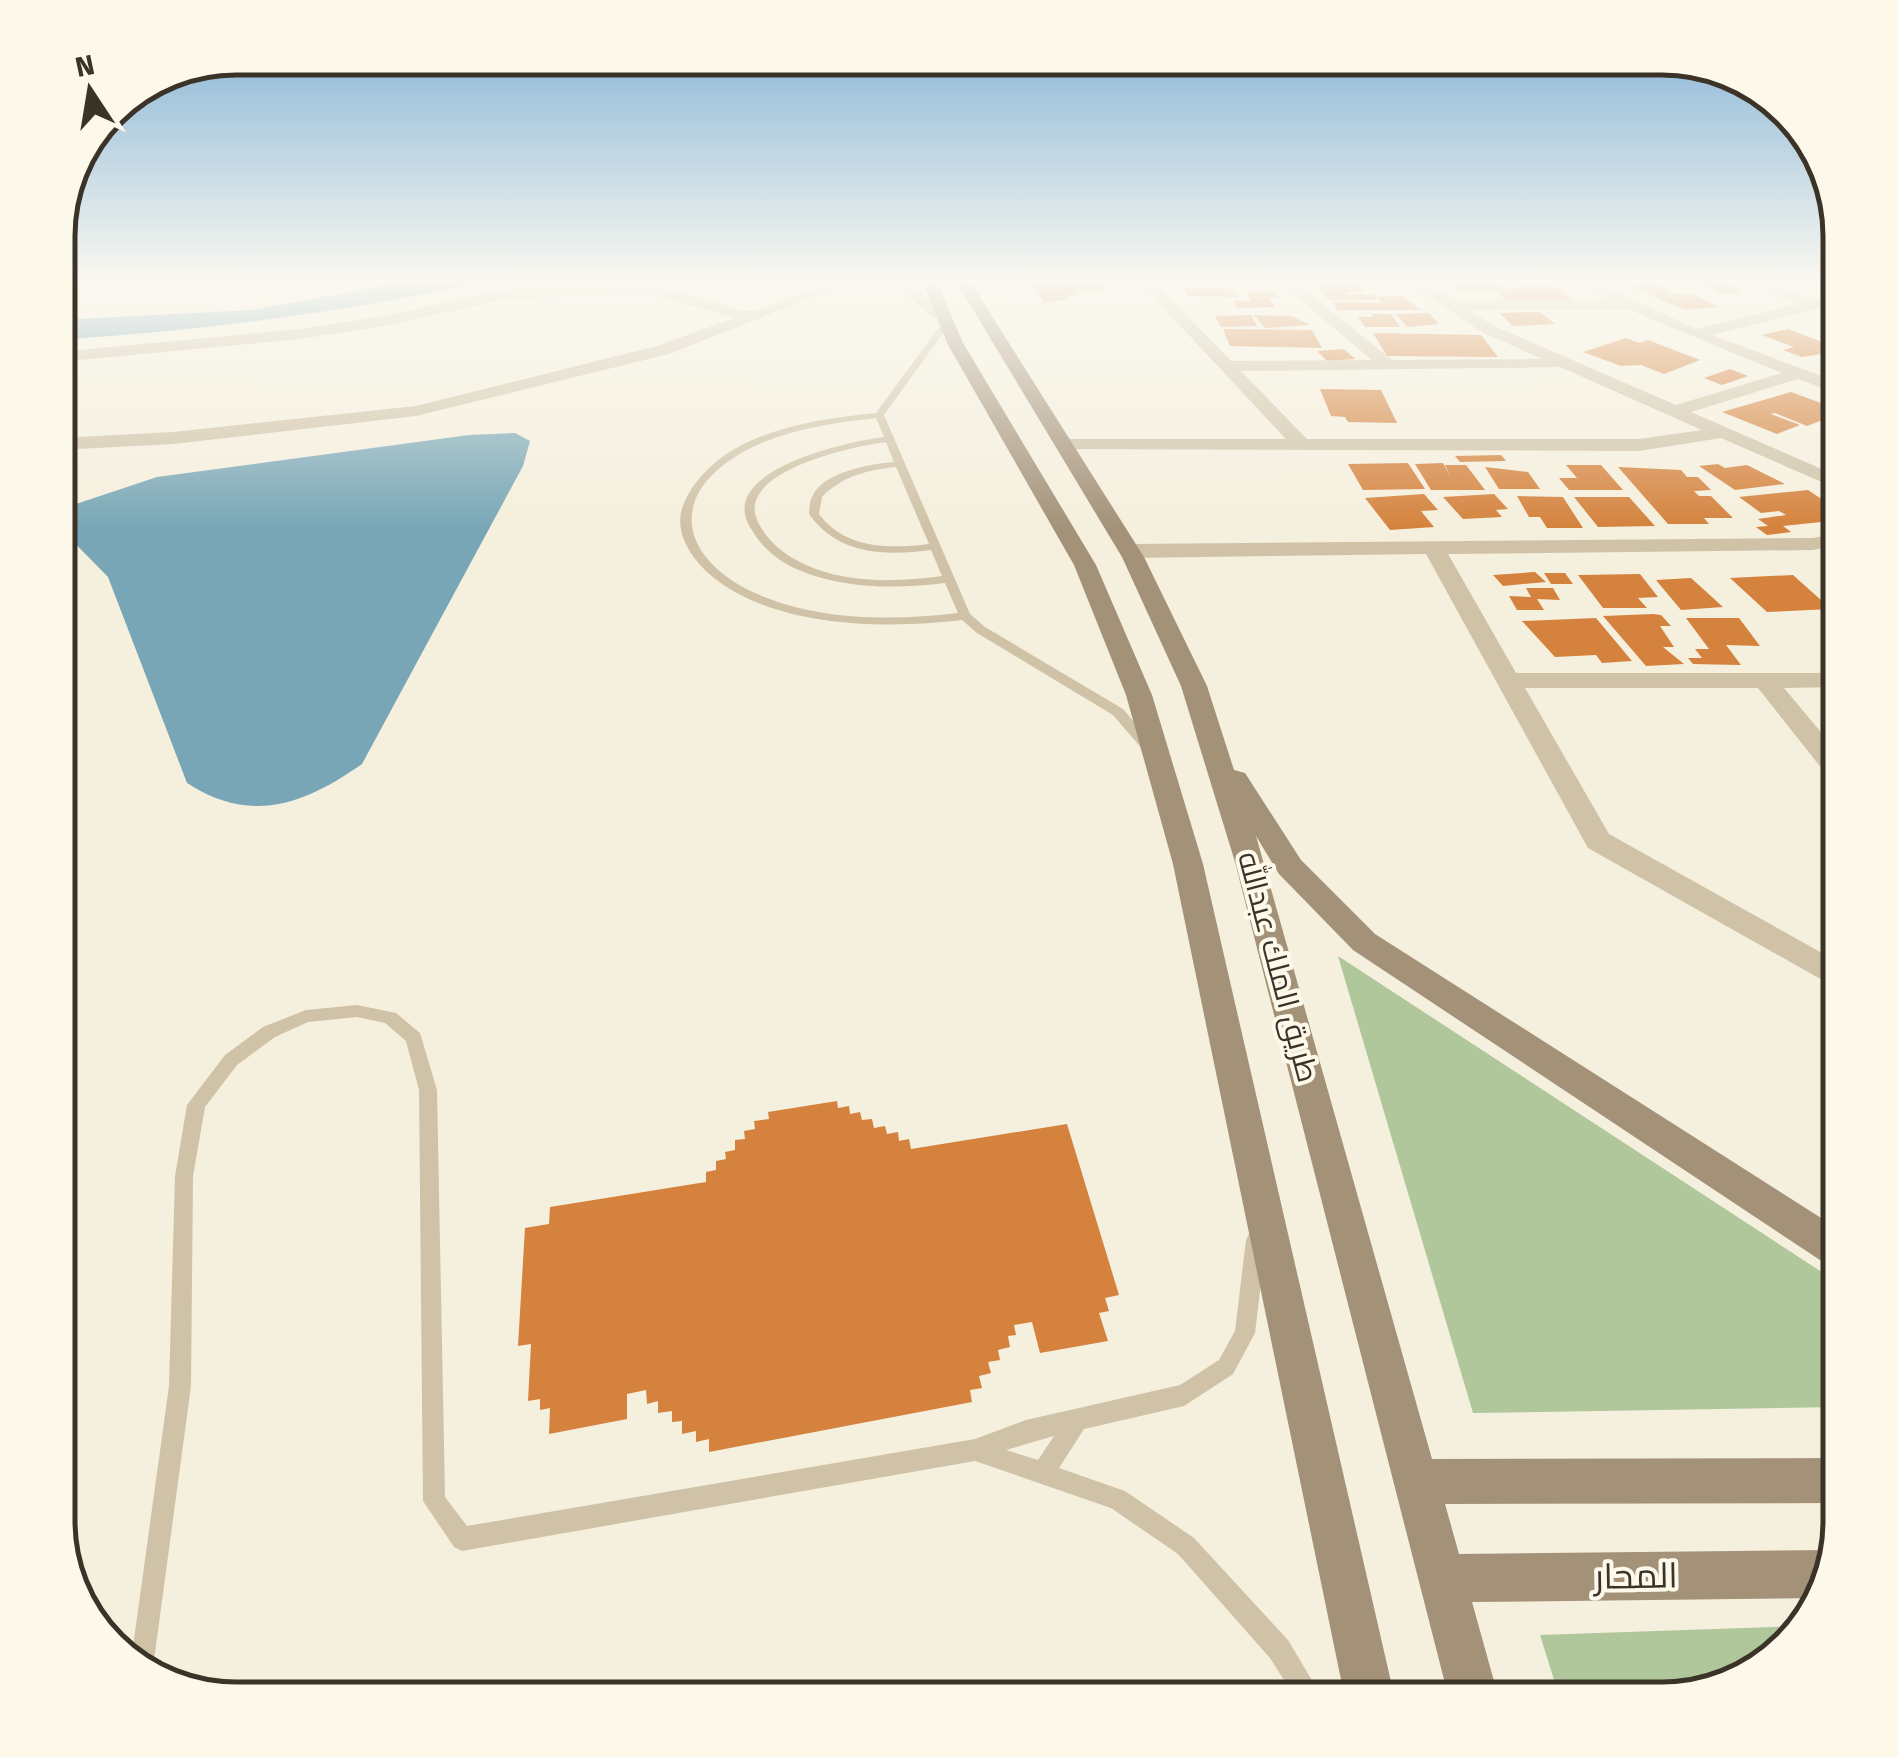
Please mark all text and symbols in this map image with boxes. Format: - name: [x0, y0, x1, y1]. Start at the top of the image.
- north arrow: [40, 40, 140, 140]
- text: N: [72, 48, 97, 84]
- street label: طريق الملك عبدالله: [1230, 847, 1328, 1086]
- street label: المحار: [1592, 1554, 1678, 1598]

